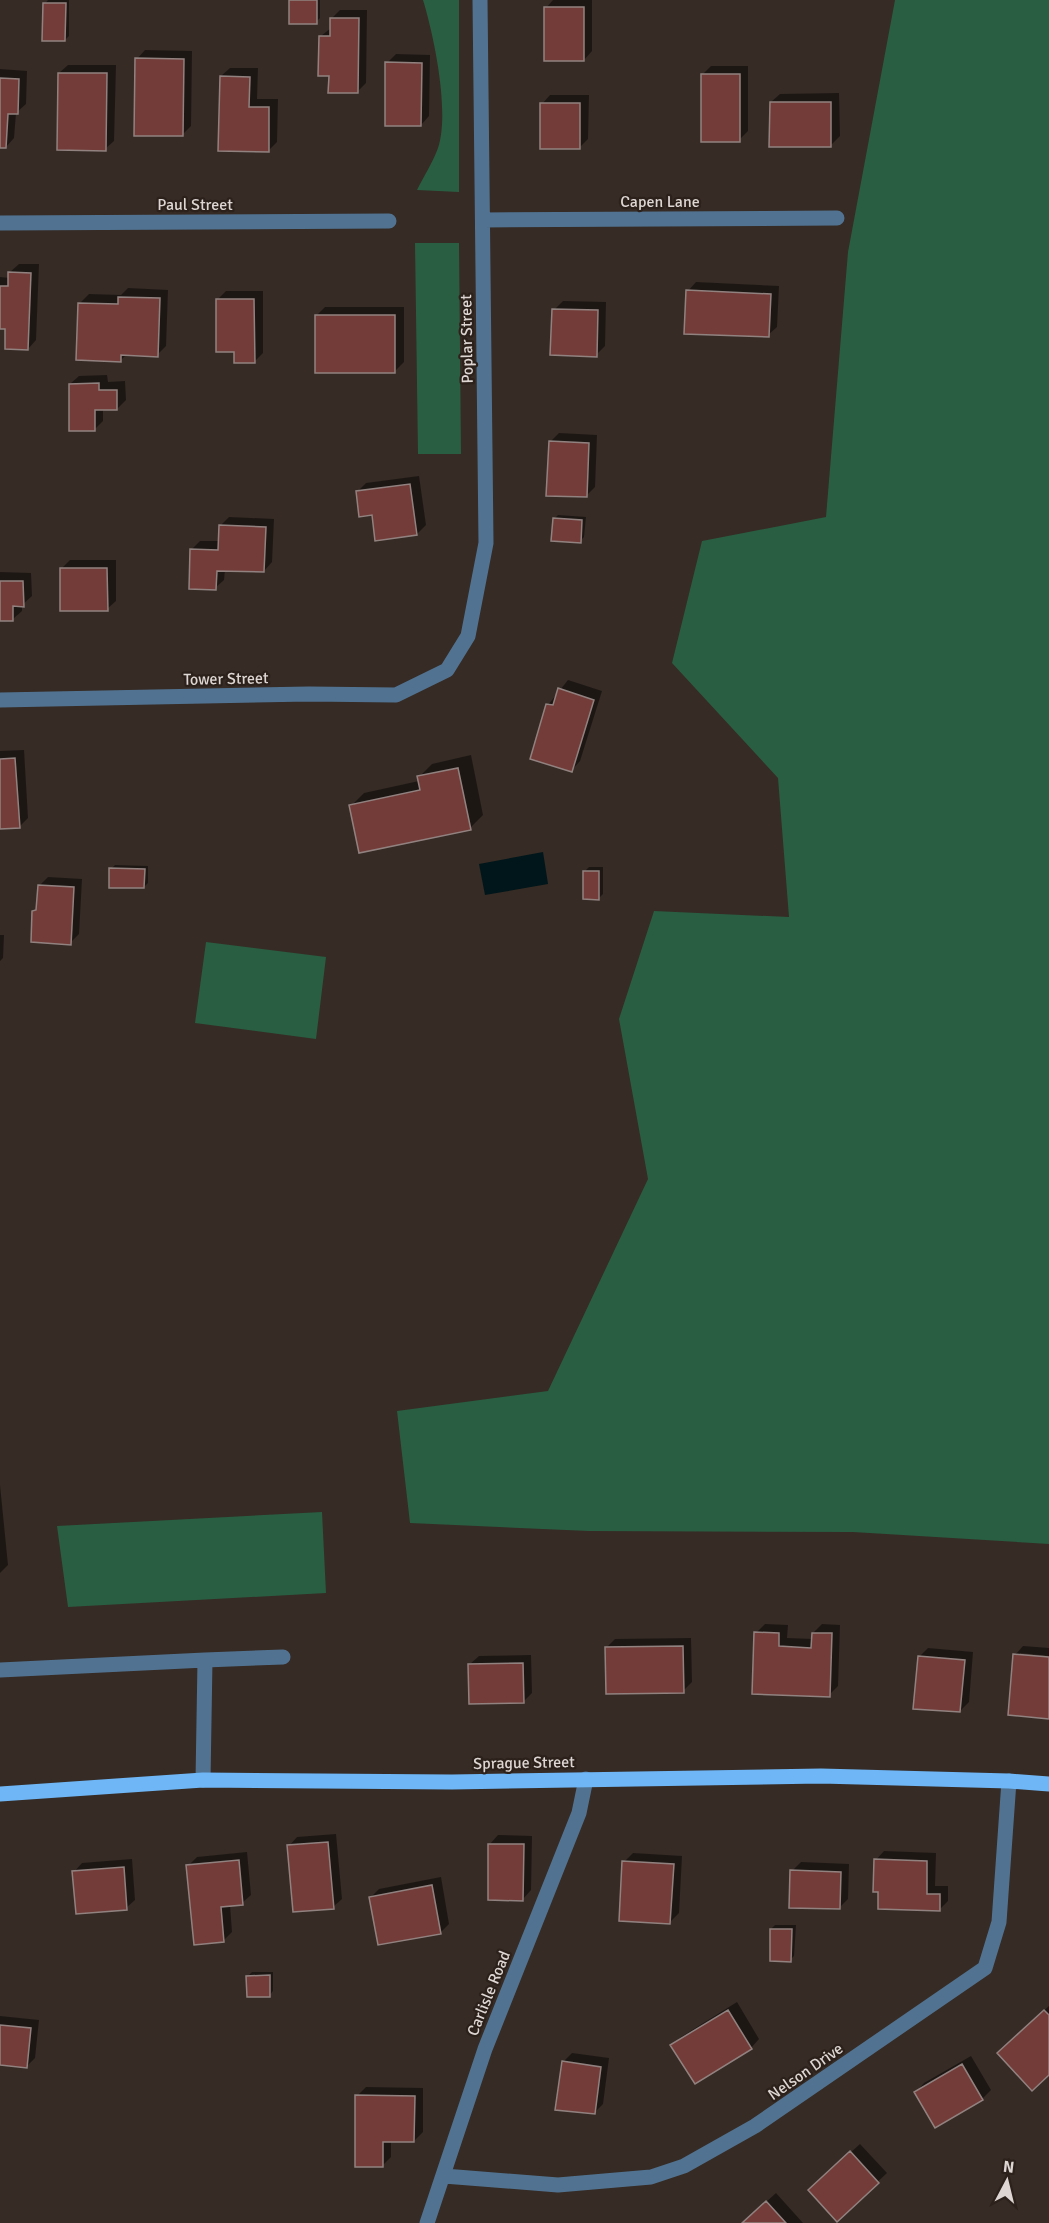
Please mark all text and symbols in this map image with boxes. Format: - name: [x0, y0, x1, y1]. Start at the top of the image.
- street label: Capen Lane: [620, 192, 700, 212]
- street label: Paul Street: [157, 195, 233, 215]
- street label: Poplar Street: [456, 294, 478, 384]
- street label: Tower Street: [183, 668, 269, 690]
- street label: Sprague Street: [473, 1752, 575, 1774]
- street label: Carlisle Road: [463, 1948, 515, 2039]
- street label: Nelson Drive: [764, 2039, 847, 2105]
- north arrow: [977, 2151, 1037, 2211]
- text: N: [1002, 2157, 1015, 2178]

